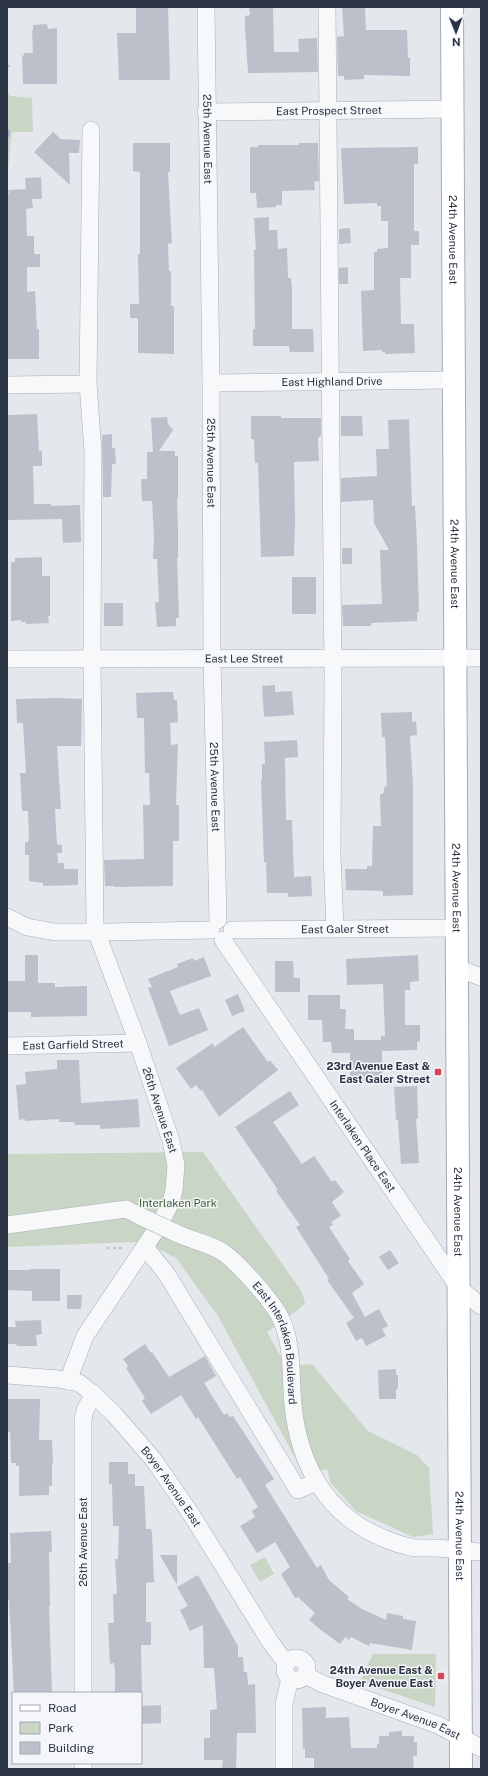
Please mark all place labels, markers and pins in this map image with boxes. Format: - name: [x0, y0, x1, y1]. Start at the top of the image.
- place label: 23rd Avenue East & East Galer Street: [326, 1060, 430, 1085]
- marker: 23rd Avenue East & East Galer Street: [433, 1067, 443, 1077]
- place label: 24th Avenue East & Boyer Avenue East: [330, 1664, 433, 1689]
- marker: 24th Avenue East & Boyer Avenue East: [436, 1671, 446, 1681]

